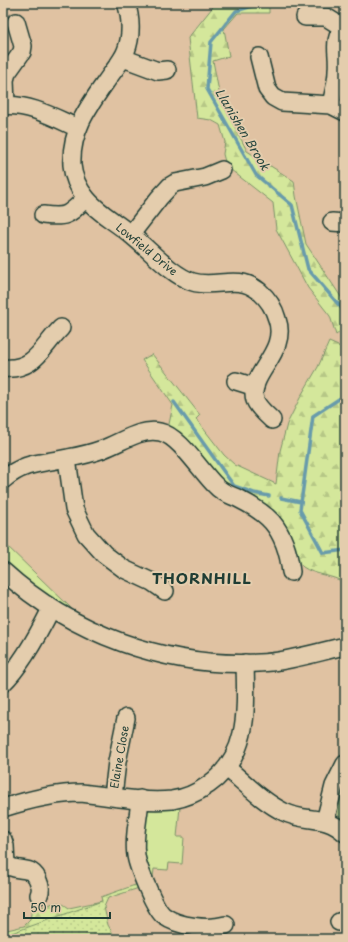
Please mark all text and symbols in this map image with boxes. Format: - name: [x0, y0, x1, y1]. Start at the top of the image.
- water label: Llanishen Brook: [211, 85, 275, 174]
- street label: Lowfield Drive: [112, 219, 182, 279]
- district label: THORNHILL: [152, 566, 252, 589]
- street label: Elaine Close: [105, 724, 133, 790]
- scale bar: [24, 894, 110, 920]
- text: 50 m: [30, 898, 61, 916]

